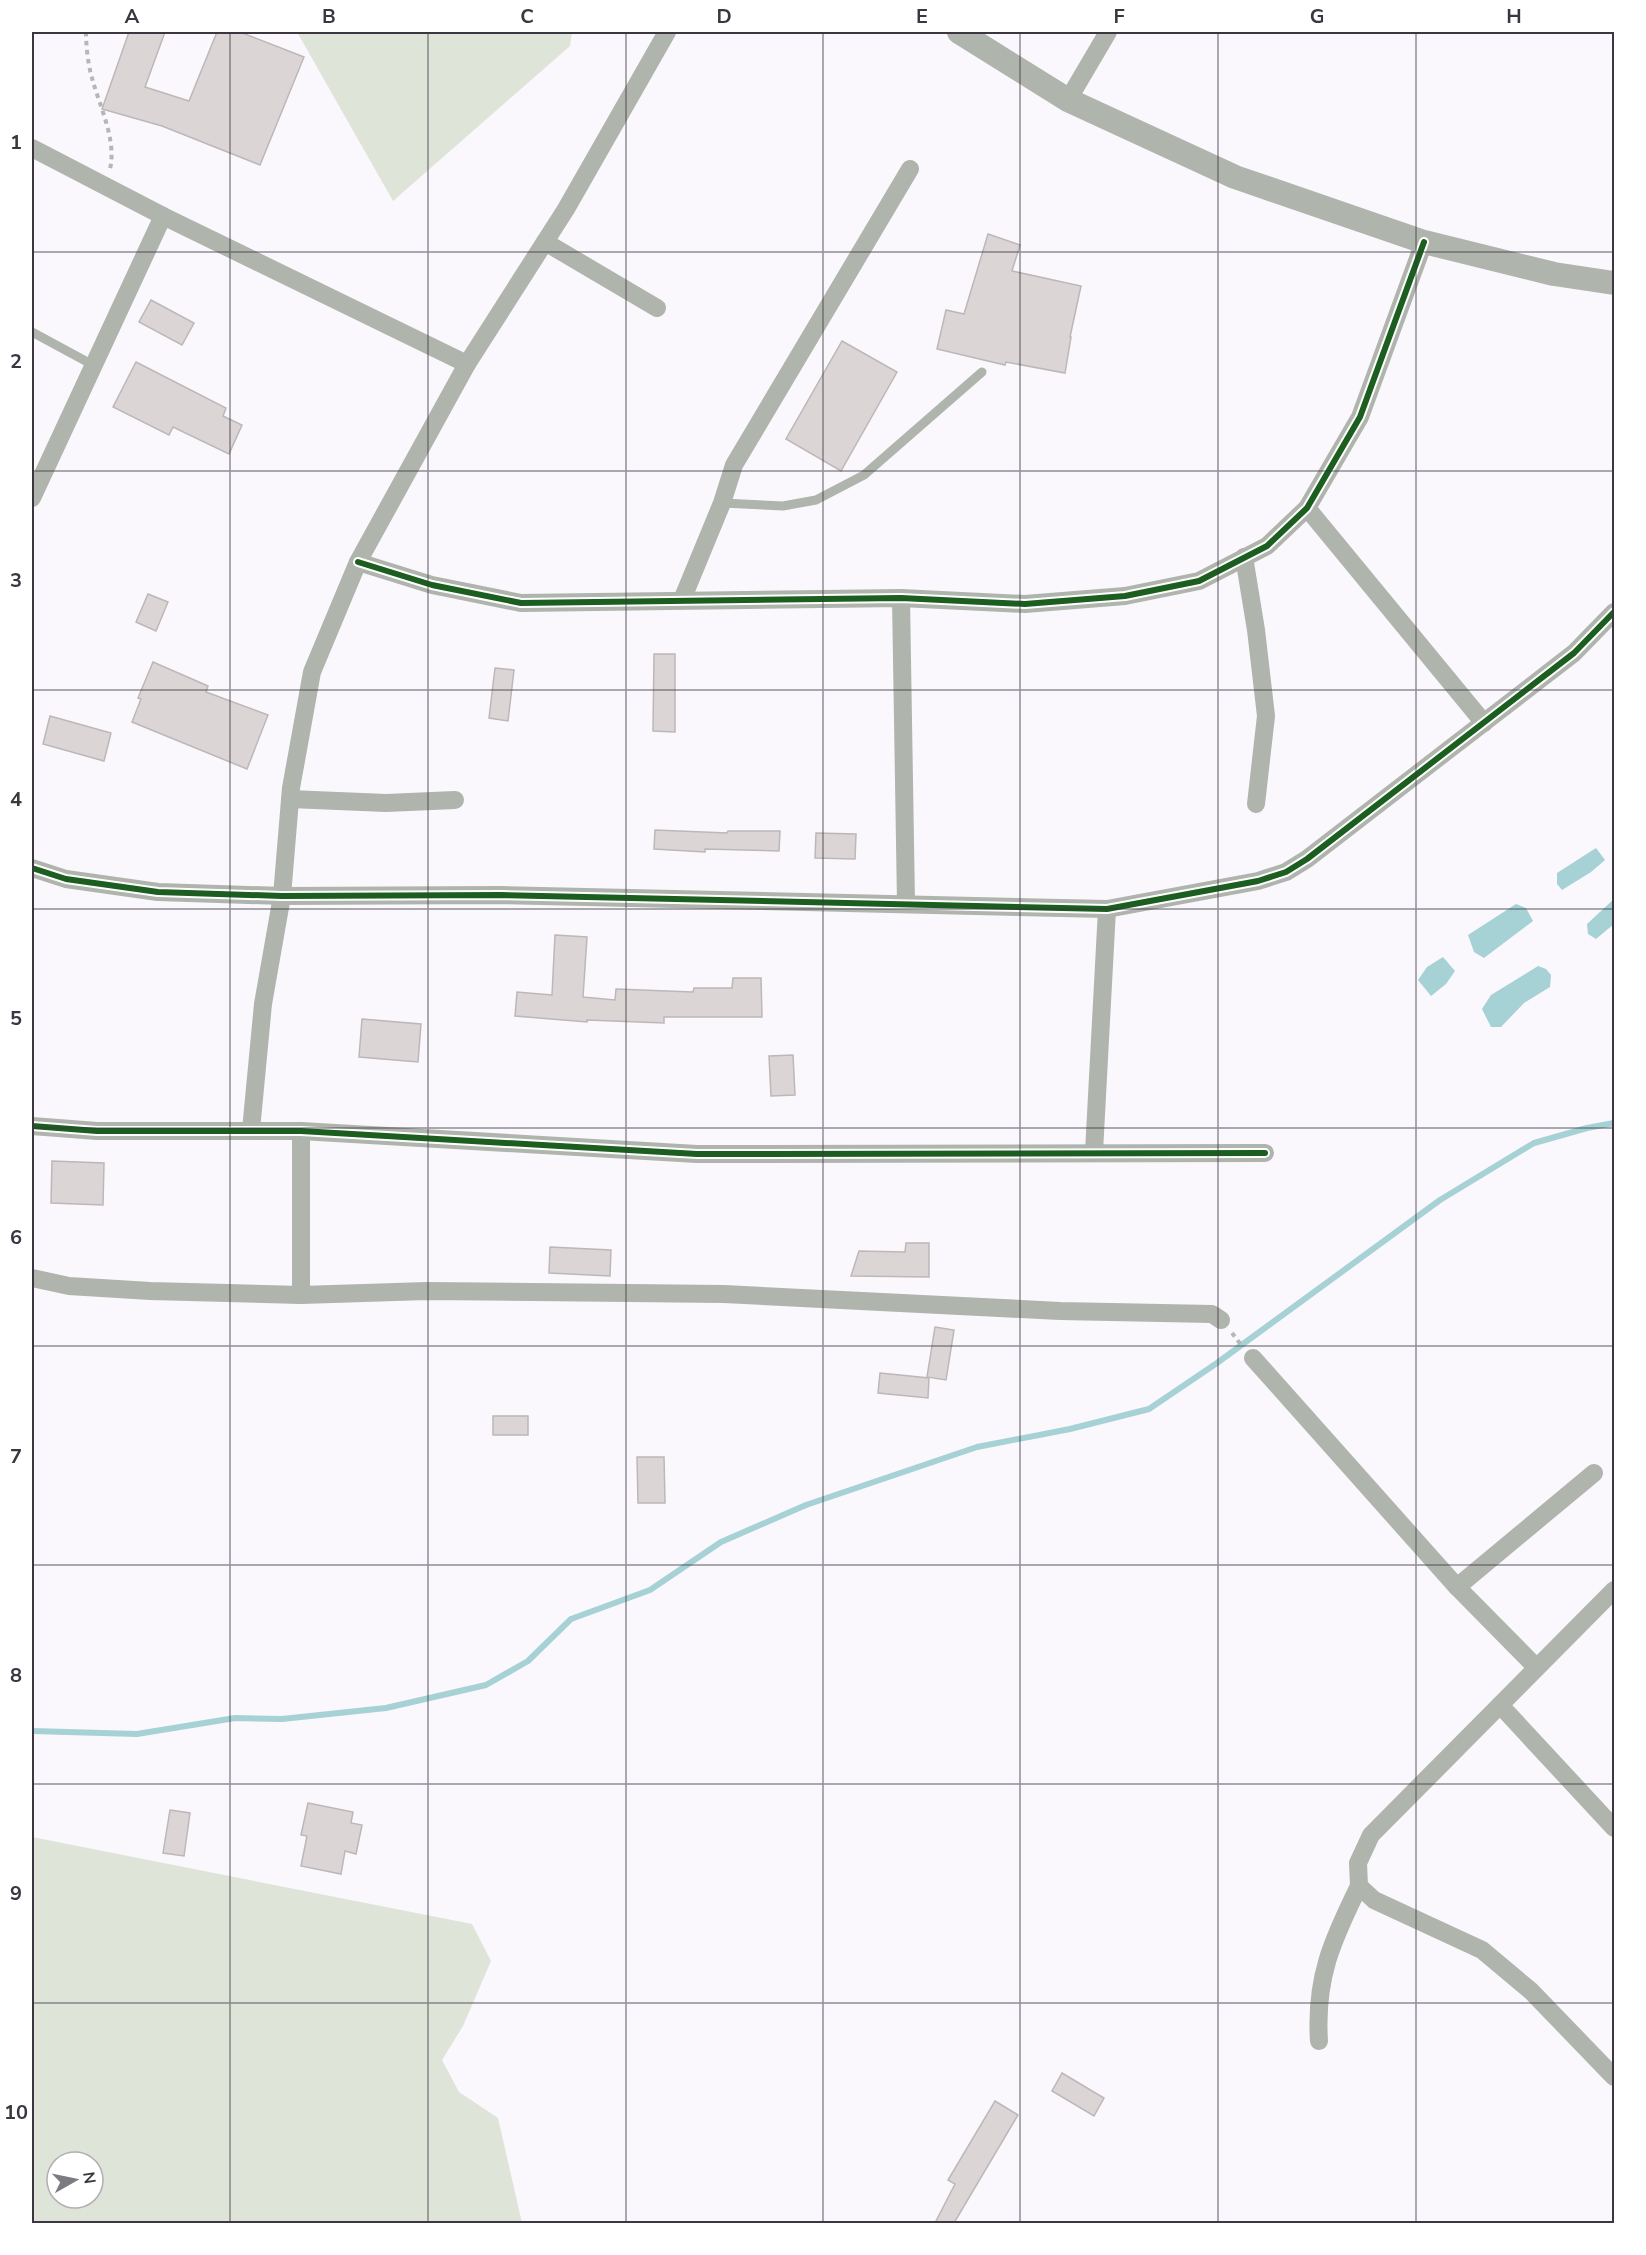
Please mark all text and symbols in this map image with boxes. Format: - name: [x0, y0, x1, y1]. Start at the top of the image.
- text: A: [125, 3, 140, 30]
- text: B: [322, 3, 336, 30]
- text: C: [520, 3, 534, 30]
- text: D: [716, 3, 732, 30]
- text: E: [916, 3, 928, 30]
- text: F: [1113, 3, 1125, 30]
- text: G: [1310, 3, 1324, 30]
- text: H: [1506, 3, 1522, 30]
- text: 1: [10, 129, 22, 156]
- text: 2: [10, 348, 22, 375]
- text: 3: [10, 567, 22, 594]
- text: 4: [10, 786, 22, 813]
- text: 5: [10, 1005, 22, 1032]
- text: 6: [10, 1224, 22, 1251]
- text: 7: [10, 1443, 22, 1470]
- text: 8: [10, 1662, 22, 1689]
- text: 9: [10, 1880, 22, 1907]
- text: 10: [4, 2099, 28, 2126]
- north arrow: [45, 2150, 105, 2210]
- text: N: [77, 2170, 101, 2185]

